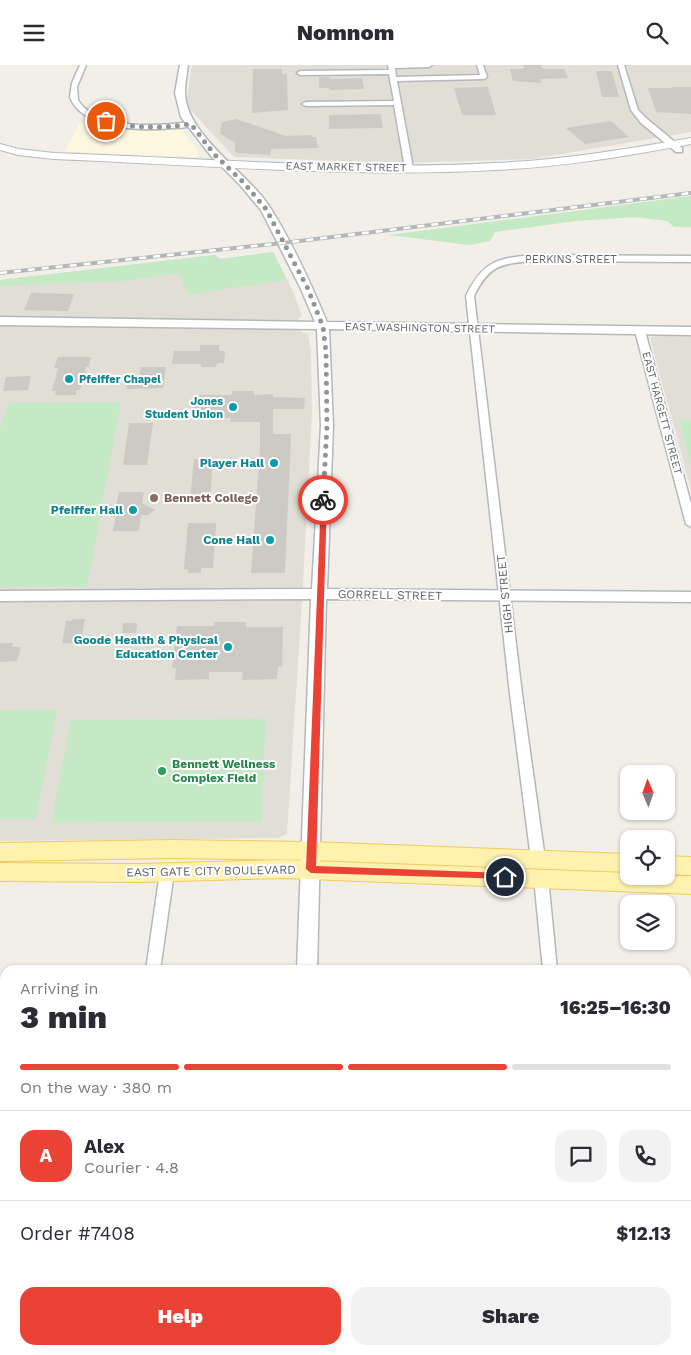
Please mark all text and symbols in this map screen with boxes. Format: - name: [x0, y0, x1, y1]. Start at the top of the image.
- icon: menu: [20, 19, 48, 47]
- icon: search: [643, 19, 671, 47]
- text: Nomnom: [297, 20, 394, 45]
- pin: [85, 100, 127, 142]
- icon: bag: [92, 107, 120, 135]
- street label: EAST MARKET STREET: [286, 159, 407, 175]
- street label: PERKINS STREET: [525, 253, 617, 266]
- street label: EAST WASHINGTON STREET: [345, 320, 496, 336]
- street label: EAST HARGETT STREET: [639, 350, 685, 476]
- marker: Pfeiffer Chapel: [63, 373, 75, 385]
- place label: Pfeiffer Chapel: [79, 373, 161, 386]
- place label: Jones Student Union: [145, 395, 223, 421]
- marker: Jones Student Union: [227, 401, 239, 413]
- place label: Player Hall: [200, 456, 264, 470]
- marker: Player Hall: [268, 457, 280, 469]
- courier: [298, 475, 348, 525]
- icon: bike: [309, 486, 337, 514]
- place label: Bennett College: [164, 491, 258, 505]
- marker: Bennett College: [148, 492, 160, 504]
- place label: Pfeiffer Hall: [51, 503, 123, 517]
- marker: Pfeiffer Hall: [127, 504, 139, 516]
- place label: Cone Hall: [203, 533, 260, 547]
- marker: Cone Hall: [264, 534, 276, 546]
- street label: HIGH STREET: [494, 554, 516, 634]
- street label: GORRELL STREET: [338, 587, 442, 603]
- place label: Goode Health & Physical Education Center: [74, 633, 219, 661]
- marker: Goode Health & Physical Education Center: [222, 641, 234, 653]
- place label: Bennett Wellness Complex Field: [172, 757, 276, 785]
- marker: Bennett Wellness Complex Field: [156, 765, 168, 777]
- north arrow: [620, 765, 675, 820]
- map controls: [620, 765, 675, 950]
- button: locate: [620, 830, 675, 885]
- pin: [484, 856, 526, 898]
- street label: EAST GATE CITY BOULEVARD: [126, 863, 296, 879]
- icon: home: [491, 863, 519, 891]
- button: layers: [620, 895, 675, 950]
- text: Arriving in: [20, 979, 98, 998]
- text: 16:25–16:30: [560, 996, 671, 1019]
- text: 3 min: [20, 998, 107, 1036]
- text: On the way · 380 m: [20, 1078, 172, 1097]
- button: chat: [555, 1130, 607, 1182]
- button: phone: [619, 1130, 671, 1182]
- text: Alex: [84, 1135, 125, 1158]
- text: A: [40, 1144, 52, 1167]
- text: Courier · 4.8: [84, 1158, 179, 1177]
- text: Order #7408: [20, 1222, 135, 1245]
- text: $12.13: [616, 1222, 671, 1245]
- button: Help: [20, 1287, 341, 1345]
- button: Share: [351, 1287, 671, 1345]

